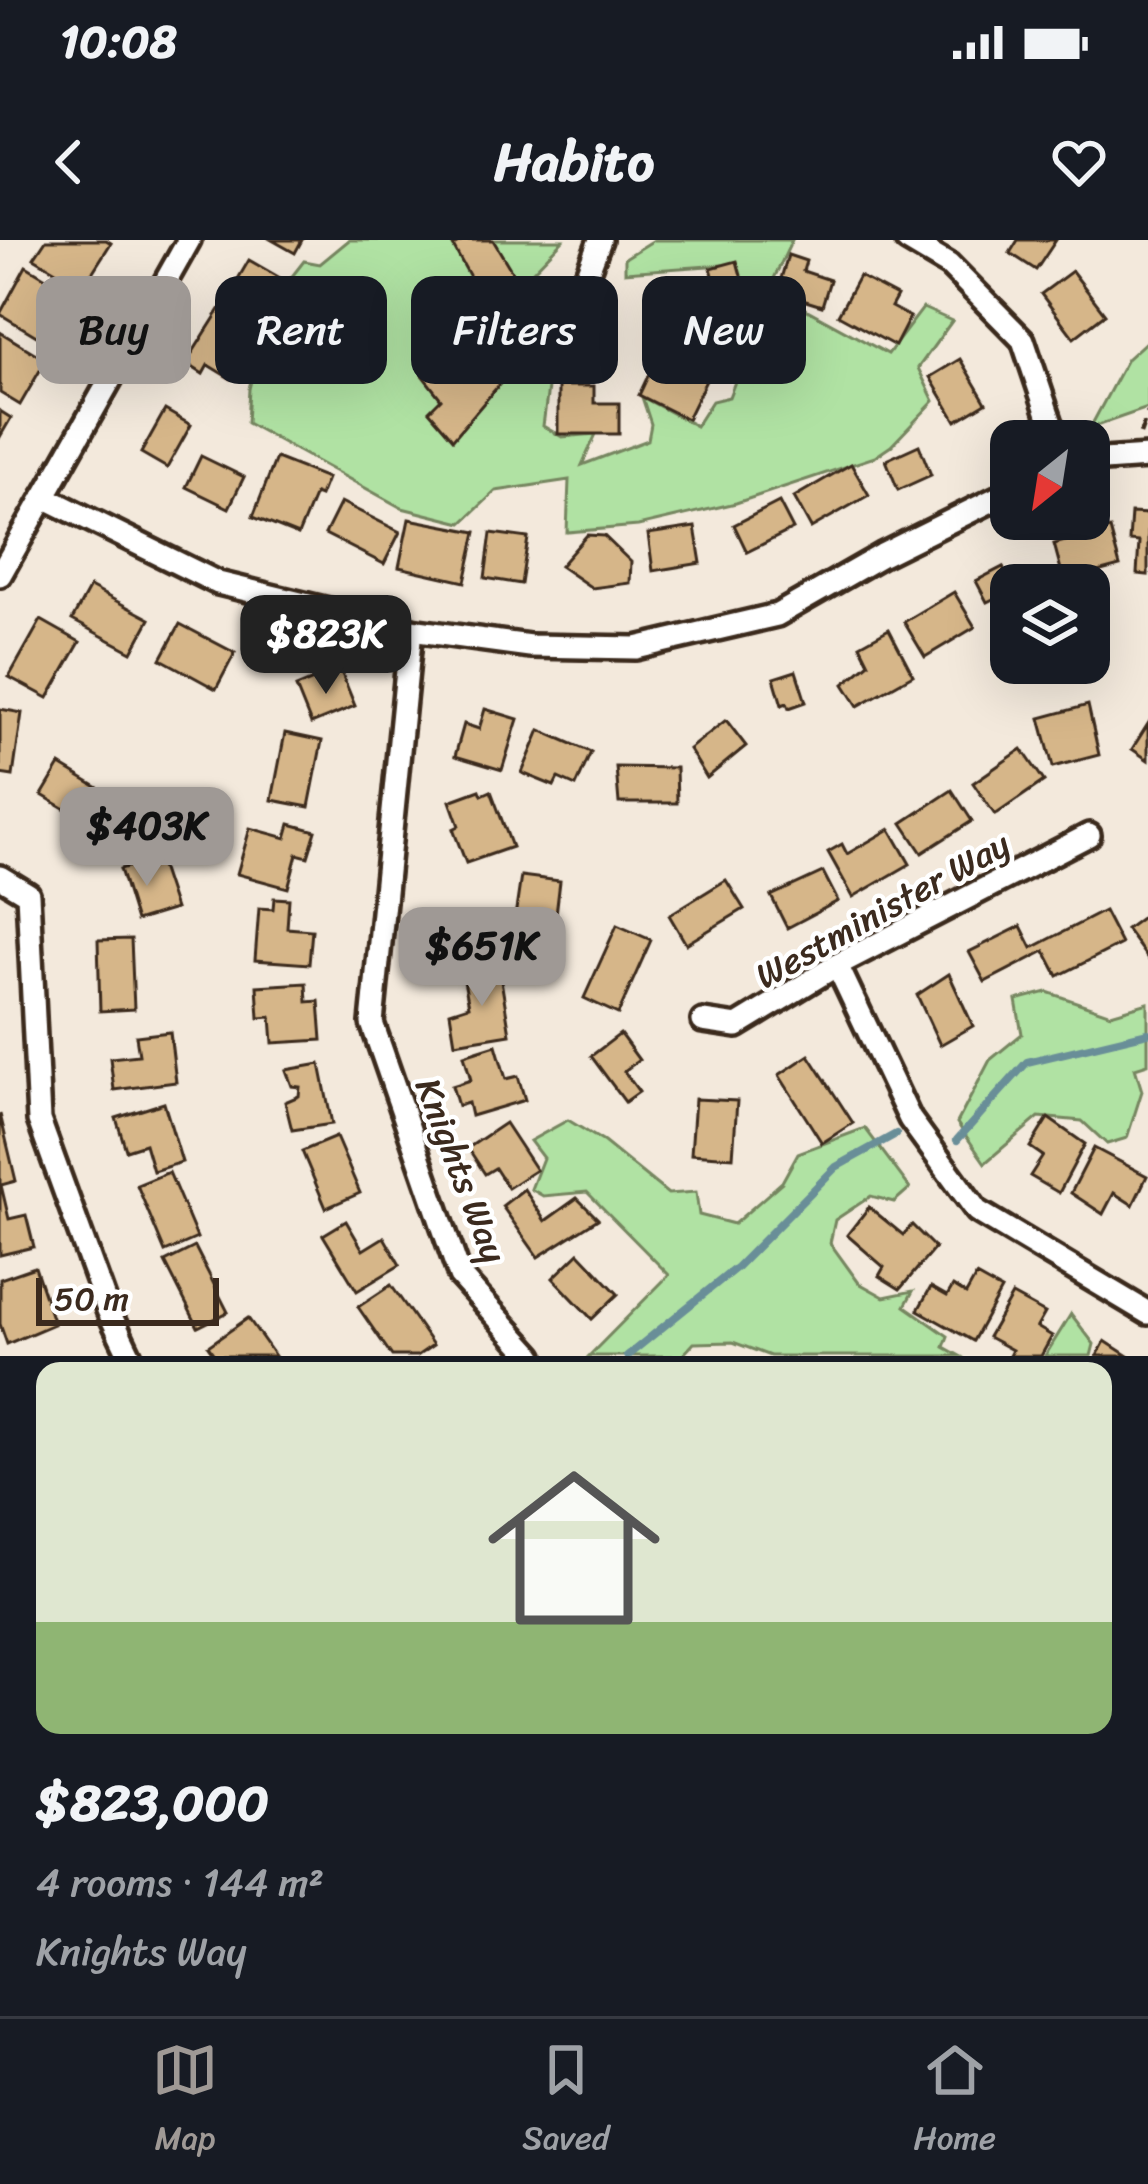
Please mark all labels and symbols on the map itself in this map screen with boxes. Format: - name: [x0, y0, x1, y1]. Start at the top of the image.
- north arrow: [990, 420, 1110, 540]
- pin: $823K: [242, 595, 410, 697]
- pin: $403K: [63, 787, 231, 889]
- street label: Westminister Way: [743, 813, 1022, 1007]
- pin: $651K: [398, 907, 566, 1009]
- street label: Knights Way: [396, 1068, 526, 1273]
- scale bar: [36, 1272, 219, 1325]

